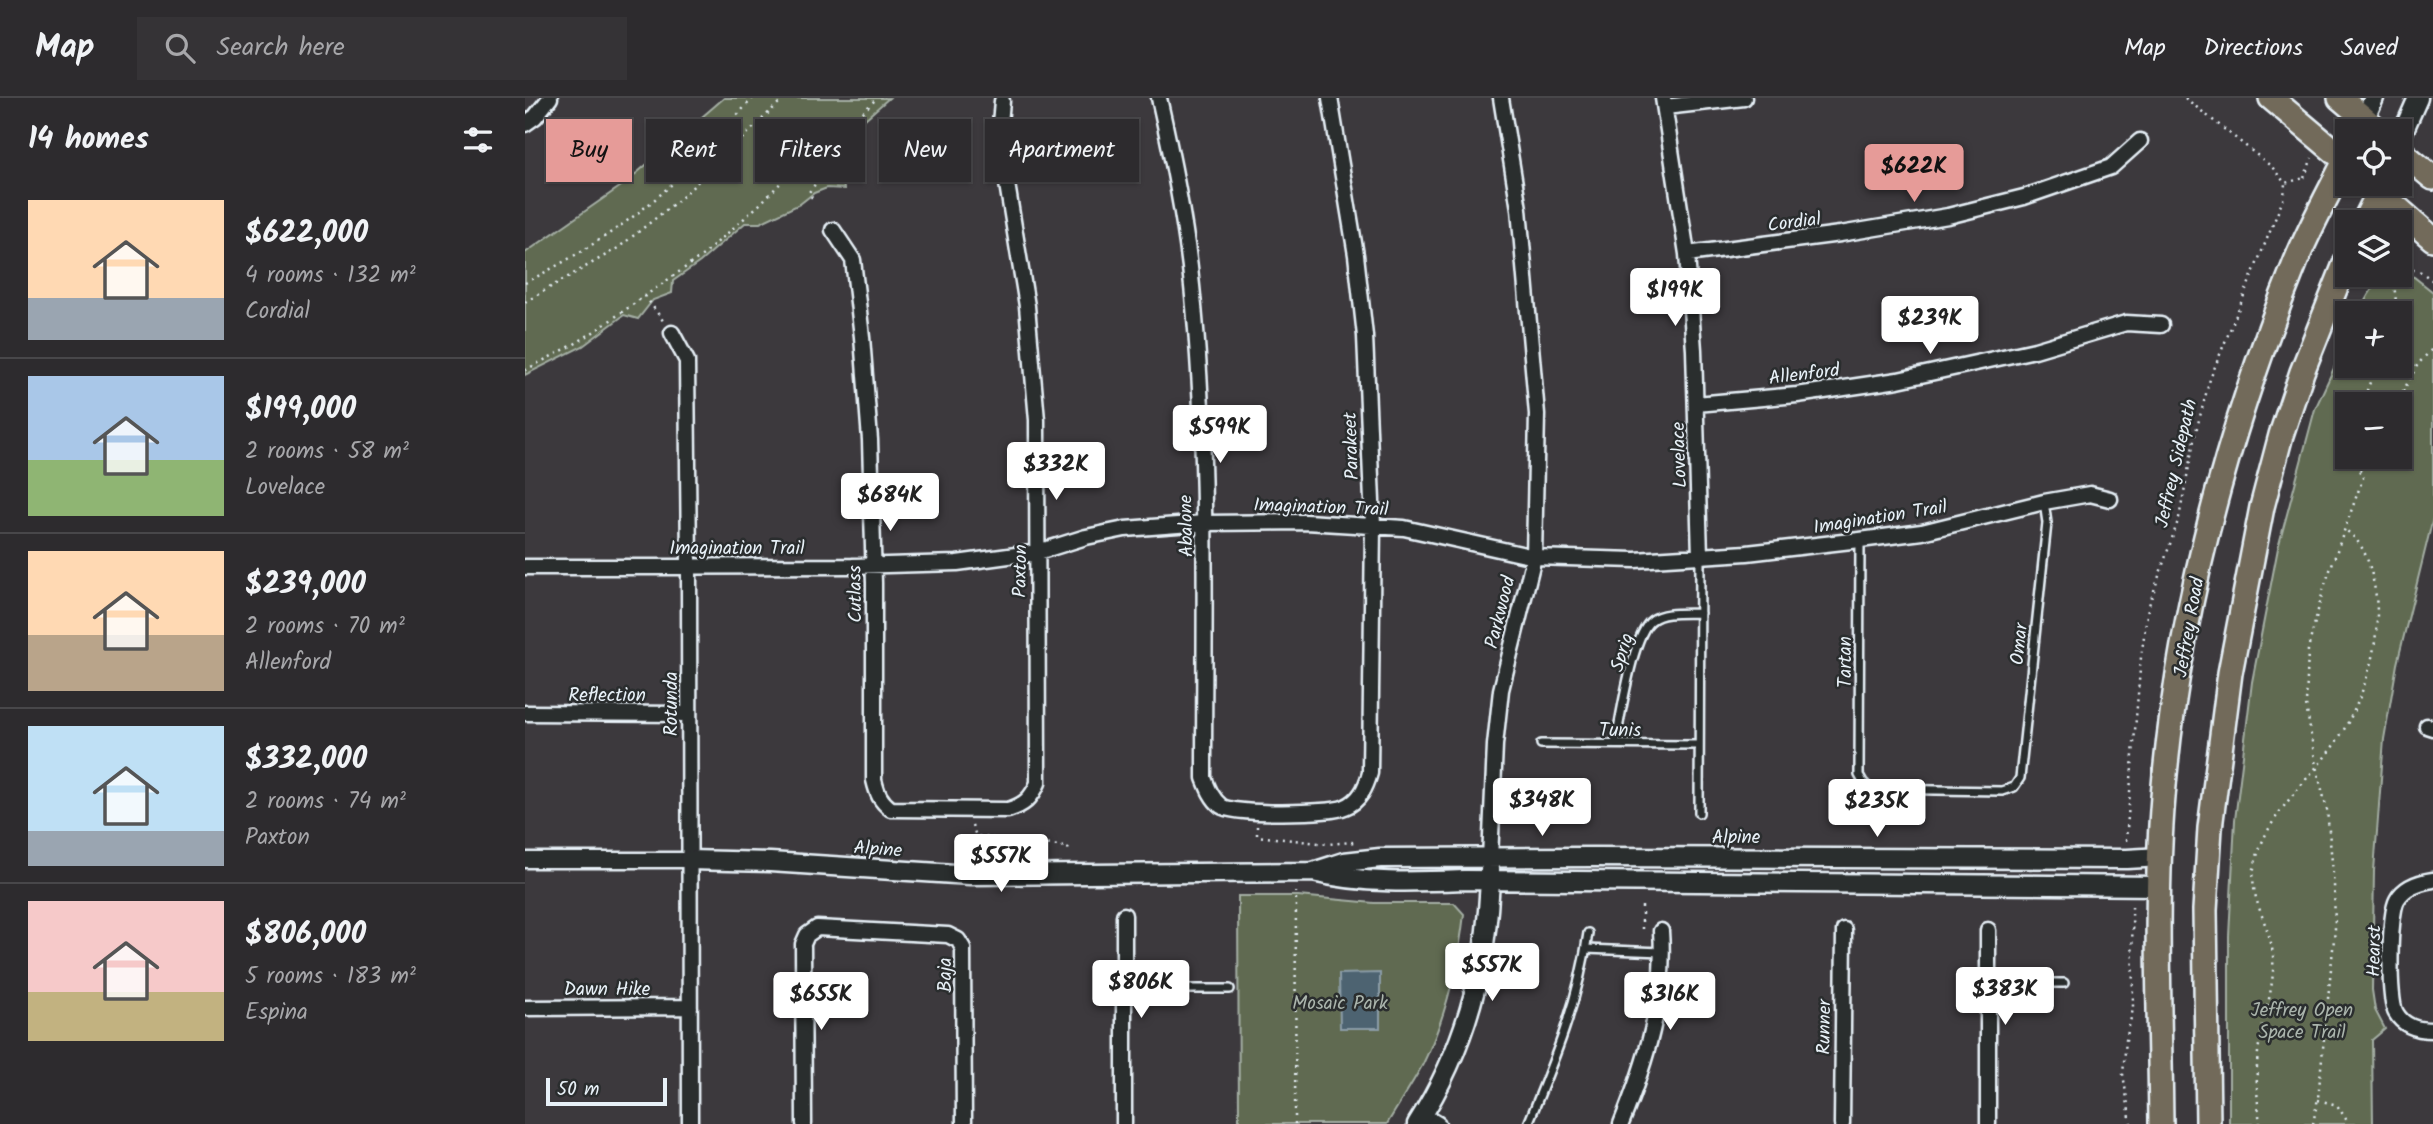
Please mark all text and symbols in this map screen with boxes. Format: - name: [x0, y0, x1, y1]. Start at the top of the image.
- search box: [137, 17, 627, 80]
- text: Map: [35, 22, 95, 75]
- text: Search here: [217, 27, 345, 69]
- icon: search: [161, 29, 199, 67]
- text: Map: [2124, 29, 2166, 68]
- text: Directions: [2204, 29, 2303, 68]
- text: Saved: [2341, 29, 2398, 68]
- text: 14 homes: [28, 116, 149, 164]
- chip: Buy: [546, 119, 632, 182]
- chip: Rent: [646, 119, 741, 182]
- chip: Filters: [755, 119, 865, 182]
- chip: New: [879, 119, 971, 182]
- chip: Apartment: [985, 119, 1139, 182]
- map controls: [2335, 119, 2412, 469]
- button: locate: [2335, 119, 2412, 196]
- icon: filters: [459, 121, 497, 159]
- pin: $622K: [1865, 144, 1963, 204]
- text: $622K: [1881, 149, 1947, 185]
- street label: Cordial: [1766, 205, 1823, 241]
- text: $622,000: [245, 210, 368, 258]
- button: layers: [2335, 210, 2412, 287]
- icon: home: [84, 228, 168, 312]
- text: 4 rooms · 132 m²: [245, 258, 416, 294]
- pin: $199K: [1626, 268, 1724, 328]
- text: $199K: [1646, 273, 1704, 309]
- text: Cordial: [245, 294, 310, 330]
- pin: $239K: [1881, 296, 1979, 356]
- text: $239K: [1897, 301, 1963, 337]
- button: +: [2335, 301, 2412, 378]
- street label: Allenford: [1767, 356, 1842, 394]
- text: $199,000: [245, 386, 356, 434]
- button: −: [2335, 392, 2412, 469]
- street label: Jeffrey Sidepath: [2148, 396, 2206, 531]
- icon: home: [84, 404, 168, 488]
- pin: $599K: [1171, 406, 1269, 465]
- text: $599K: [1189, 410, 1251, 446]
- street label: Parakeet: [1336, 411, 1368, 480]
- street label: Lovelace: [1664, 421, 1696, 488]
- text: 2 rooms · 58 m²: [245, 434, 409, 470]
- pin: $332K: [1007, 442, 1105, 502]
- text: $332K: [1023, 447, 1089, 483]
- text: Lovelace: [245, 470, 325, 506]
- pin: $684K: [841, 474, 939, 533]
- text: $684K: [857, 478, 923, 514]
- street label: Imagination Trail: [1253, 491, 1389, 525]
- street label: Imagination Trail: [1811, 493, 1950, 543]
- street label: Abalone: [1171, 494, 1203, 557]
- street label: Imagination Trail: [669, 534, 805, 564]
- street label: Paxton: [1006, 544, 1036, 598]
- text: $239,000: [245, 561, 366, 609]
- street label: Cutlass: [840, 565, 872, 623]
- street label: Parkwood: [1477, 572, 1525, 652]
- street label: Jeffrey Road: [2166, 574, 2214, 680]
- icon: home: [84, 579, 168, 663]
- text: 2 rooms · 70 m²: [245, 609, 405, 645]
- street label: Omar: [2003, 620, 2037, 667]
- street label: Sprig: [1603, 630, 1643, 676]
- street label: Tartan: [1831, 636, 1861, 688]
- text: Allenford: [245, 645, 331, 681]
- street label: Rotunda: [657, 672, 687, 736]
- street label: Reflection: [568, 681, 646, 711]
- street label: Tunis: [1599, 716, 1641, 746]
- text: $332,000: [245, 736, 367, 784]
- icon: home: [84, 754, 168, 838]
- pin: $348K: [1493, 778, 1591, 838]
- pin: $235K: [1828, 780, 1926, 839]
- text: $348K: [1509, 783, 1575, 819]
- text: 2 rooms · 74 m²: [245, 784, 406, 820]
- text: $235K: [1844, 784, 1910, 820]
- text: Paxton: [245, 820, 310, 856]
- street label: Alpine: [1712, 823, 1761, 853]
- street label: Alpine: [853, 833, 904, 867]
- pin: $557K: [952, 834, 1050, 894]
- text: $557K: [970, 839, 1032, 875]
- text: $806,000: [245, 911, 366, 959]
- street label: Hearst: [2360, 924, 2390, 977]
- icon: home: [84, 929, 168, 1013]
- pin: $557K: [1443, 944, 1541, 1003]
- text: $557K: [1461, 948, 1523, 984]
- street label: Baja: [931, 958, 961, 992]
- text: 5 rooms · 183 m²: [245, 959, 416, 995]
- pin: $806K: [1092, 960, 1190, 1020]
- text: $806K: [1108, 965, 1174, 1001]
- pin: $383K: [1956, 968, 2054, 1027]
- pin: $655K: [772, 972, 870, 1032]
- pin: $316K: [1621, 972, 1719, 1032]
- text: $383K: [1972, 972, 2038, 1008]
- street label: Dawn Hike: [564, 975, 651, 1005]
- text: $655K: [789, 977, 853, 1013]
- text: $316K: [1640, 977, 1700, 1013]
- park label: Mosaic Park: [1292, 989, 1388, 1019]
- text: Espina: [245, 995, 308, 1031]
- park label: Jeffrey Open Space Trail: [2251, 996, 2353, 1048]
- street label: Runner: [1810, 997, 1841, 1055]
- scale bar: [546, 1075, 667, 1107]
- text: 50 m: [557, 1075, 599, 1105]

